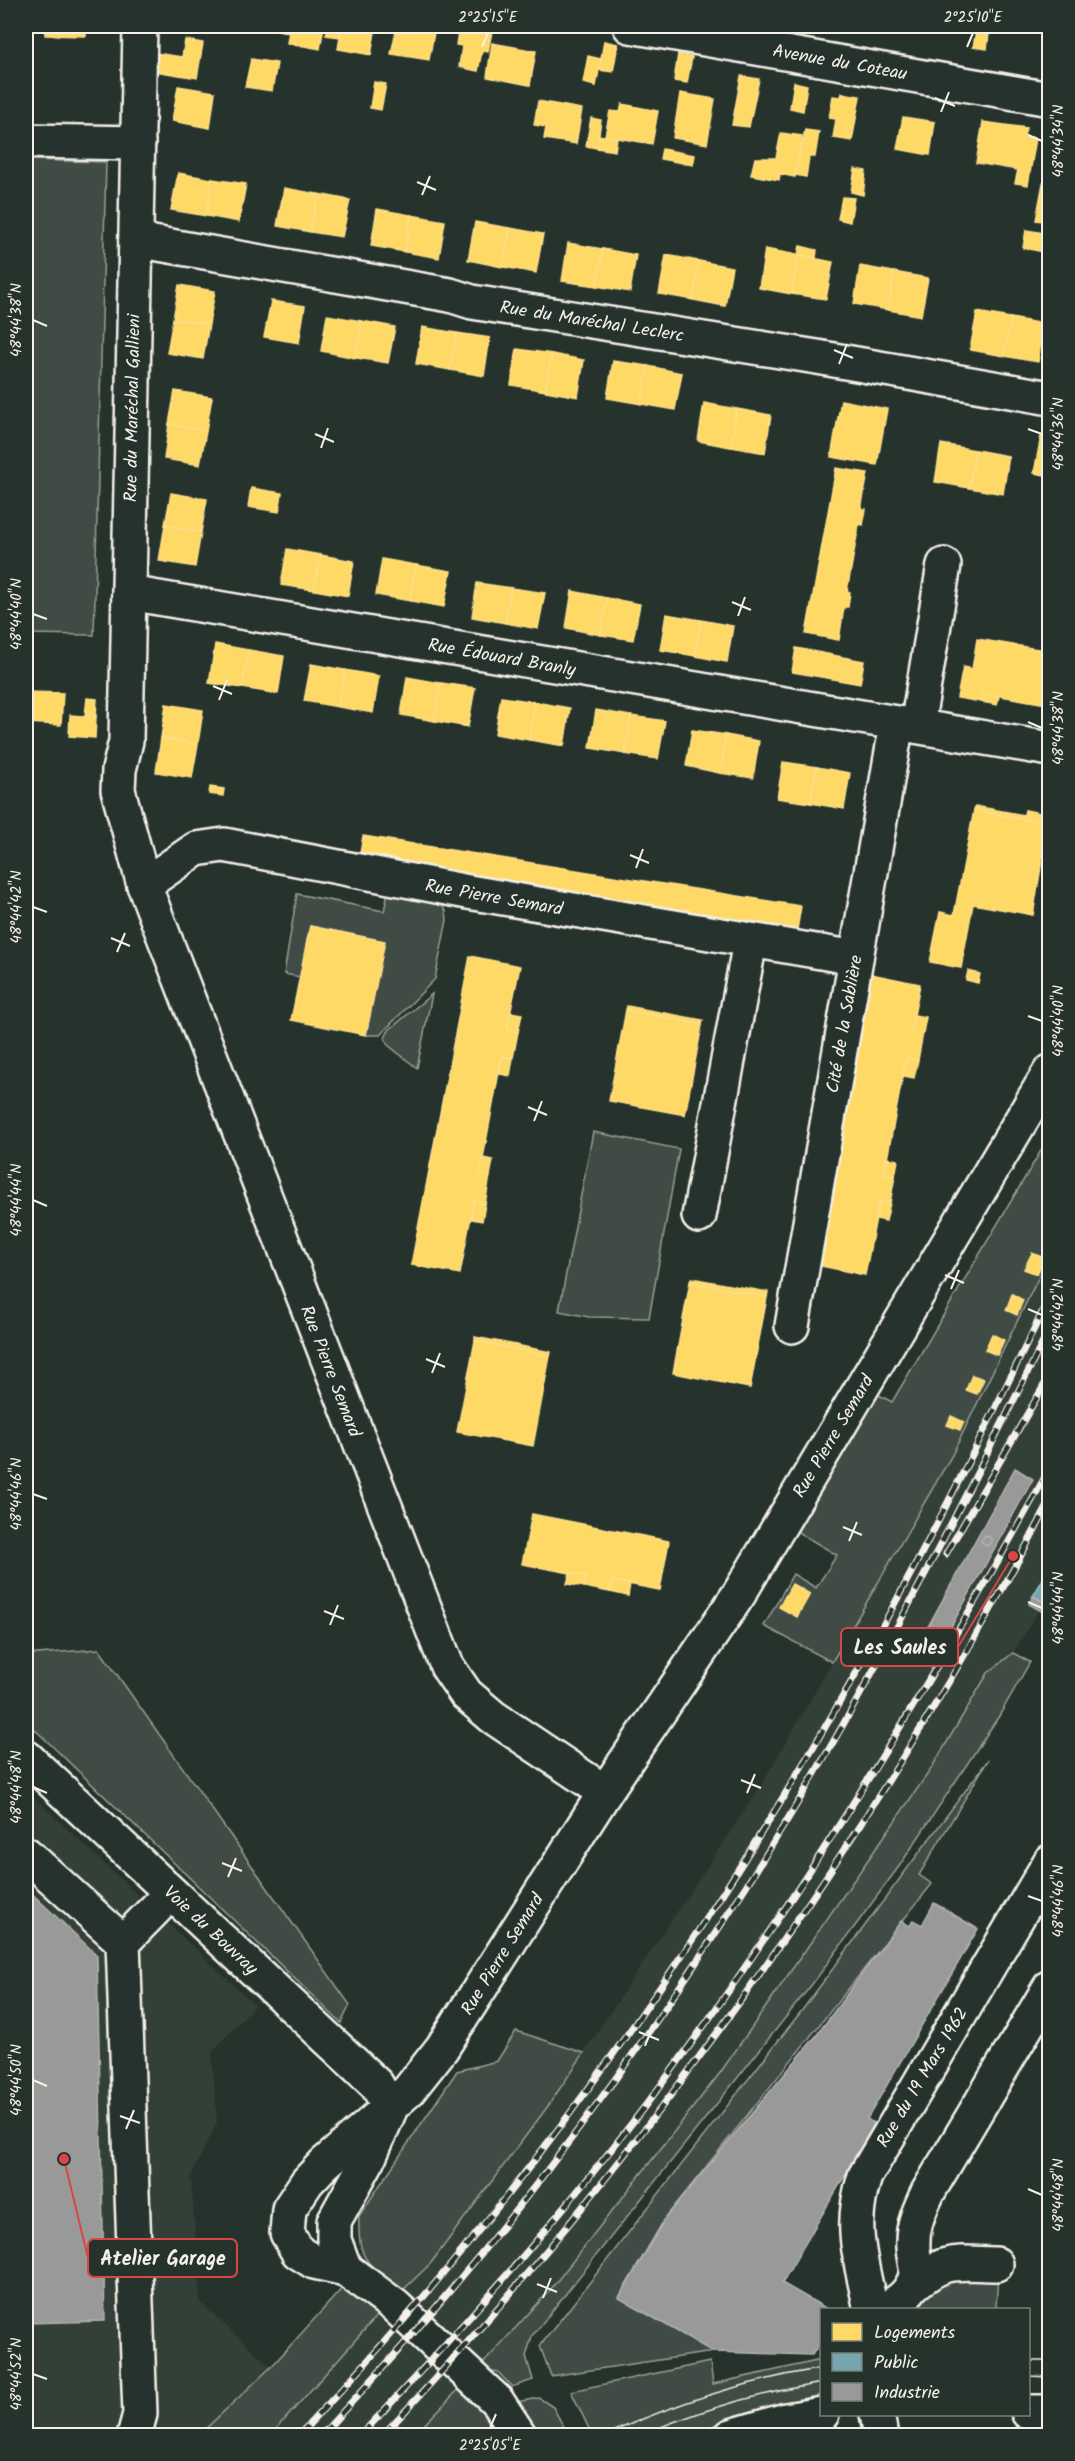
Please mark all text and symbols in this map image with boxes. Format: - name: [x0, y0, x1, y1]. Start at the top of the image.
- text: 2°25'15"E: [458, 6, 519, 30]
- text: 2°25'10"E: [944, 6, 1004, 30]
- street label: Avenue du Coteau: [770, 37, 910, 90]
- text: 48°44'34"N: [1047, 104, 1071, 178]
- text: 48°44'38"N: [5, 283, 29, 357]
- street label: Rue du Maréchal Leclerc: [498, 294, 686, 351]
- street label: Rue du Maréchal Gallieni: [117, 313, 150, 502]
- text: 48°44'36"N: [1047, 397, 1071, 471]
- text: 48°44'40"N: [5, 578, 29, 650]
- street label: Rue Édouard Branly: [425, 631, 579, 686]
- text: 48°44'38"N: [1047, 691, 1071, 765]
- text: 48°44'42"N: [5, 870, 29, 944]
- street label: Rue Pierre Semard: [423, 872, 566, 925]
- street label: Cité de la Sablière: [819, 953, 872, 1096]
- text: 48°44'40"N: [1047, 985, 1071, 1057]
- text: 48°44'44"N: [5, 1164, 29, 1236]
- text: 48°44'42"N: [1047, 1278, 1071, 1352]
- street label: Rue Pierre Semard: [291, 1301, 368, 1443]
- street label: Rue Pierre Semard: [786, 1369, 883, 1504]
- text: 48°44'46"N: [5, 1458, 29, 1530]
- text: 48°44'44"N: [1047, 1572, 1071, 1644]
- callout: Les Saules: [841, 1628, 958, 1666]
- text: Les Saules: [853, 1633, 947, 1665]
- text: 48°44'48"N: [5, 1750, 29, 1824]
- text: 48°44'46"N: [1047, 1865, 1071, 1937]
- street label: Voie du Bouvray: [156, 1879, 264, 1983]
- street label: Rue Pierre Semard: [454, 1887, 553, 2022]
- street label: Rue du 19 Mars 1962: [870, 2002, 977, 2154]
- text: 48°44'50"N: [5, 2044, 29, 2116]
- text: 48°44'48"N: [1047, 2158, 1071, 2232]
- callout: Atelier Garage: [88, 2239, 237, 2277]
- text: Atelier Garage: [100, 2244, 226, 2276]
- legend: [820, 2308, 1030, 2416]
- text: Logements: [874, 2319, 956, 2348]
- text: 48°44'52"N: [5, 2338, 29, 2410]
- text: Public: [874, 2349, 919, 2378]
- text: Industrie: [874, 2379, 940, 2408]
- text: 2°25'05"E: [459, 2434, 522, 2458]

